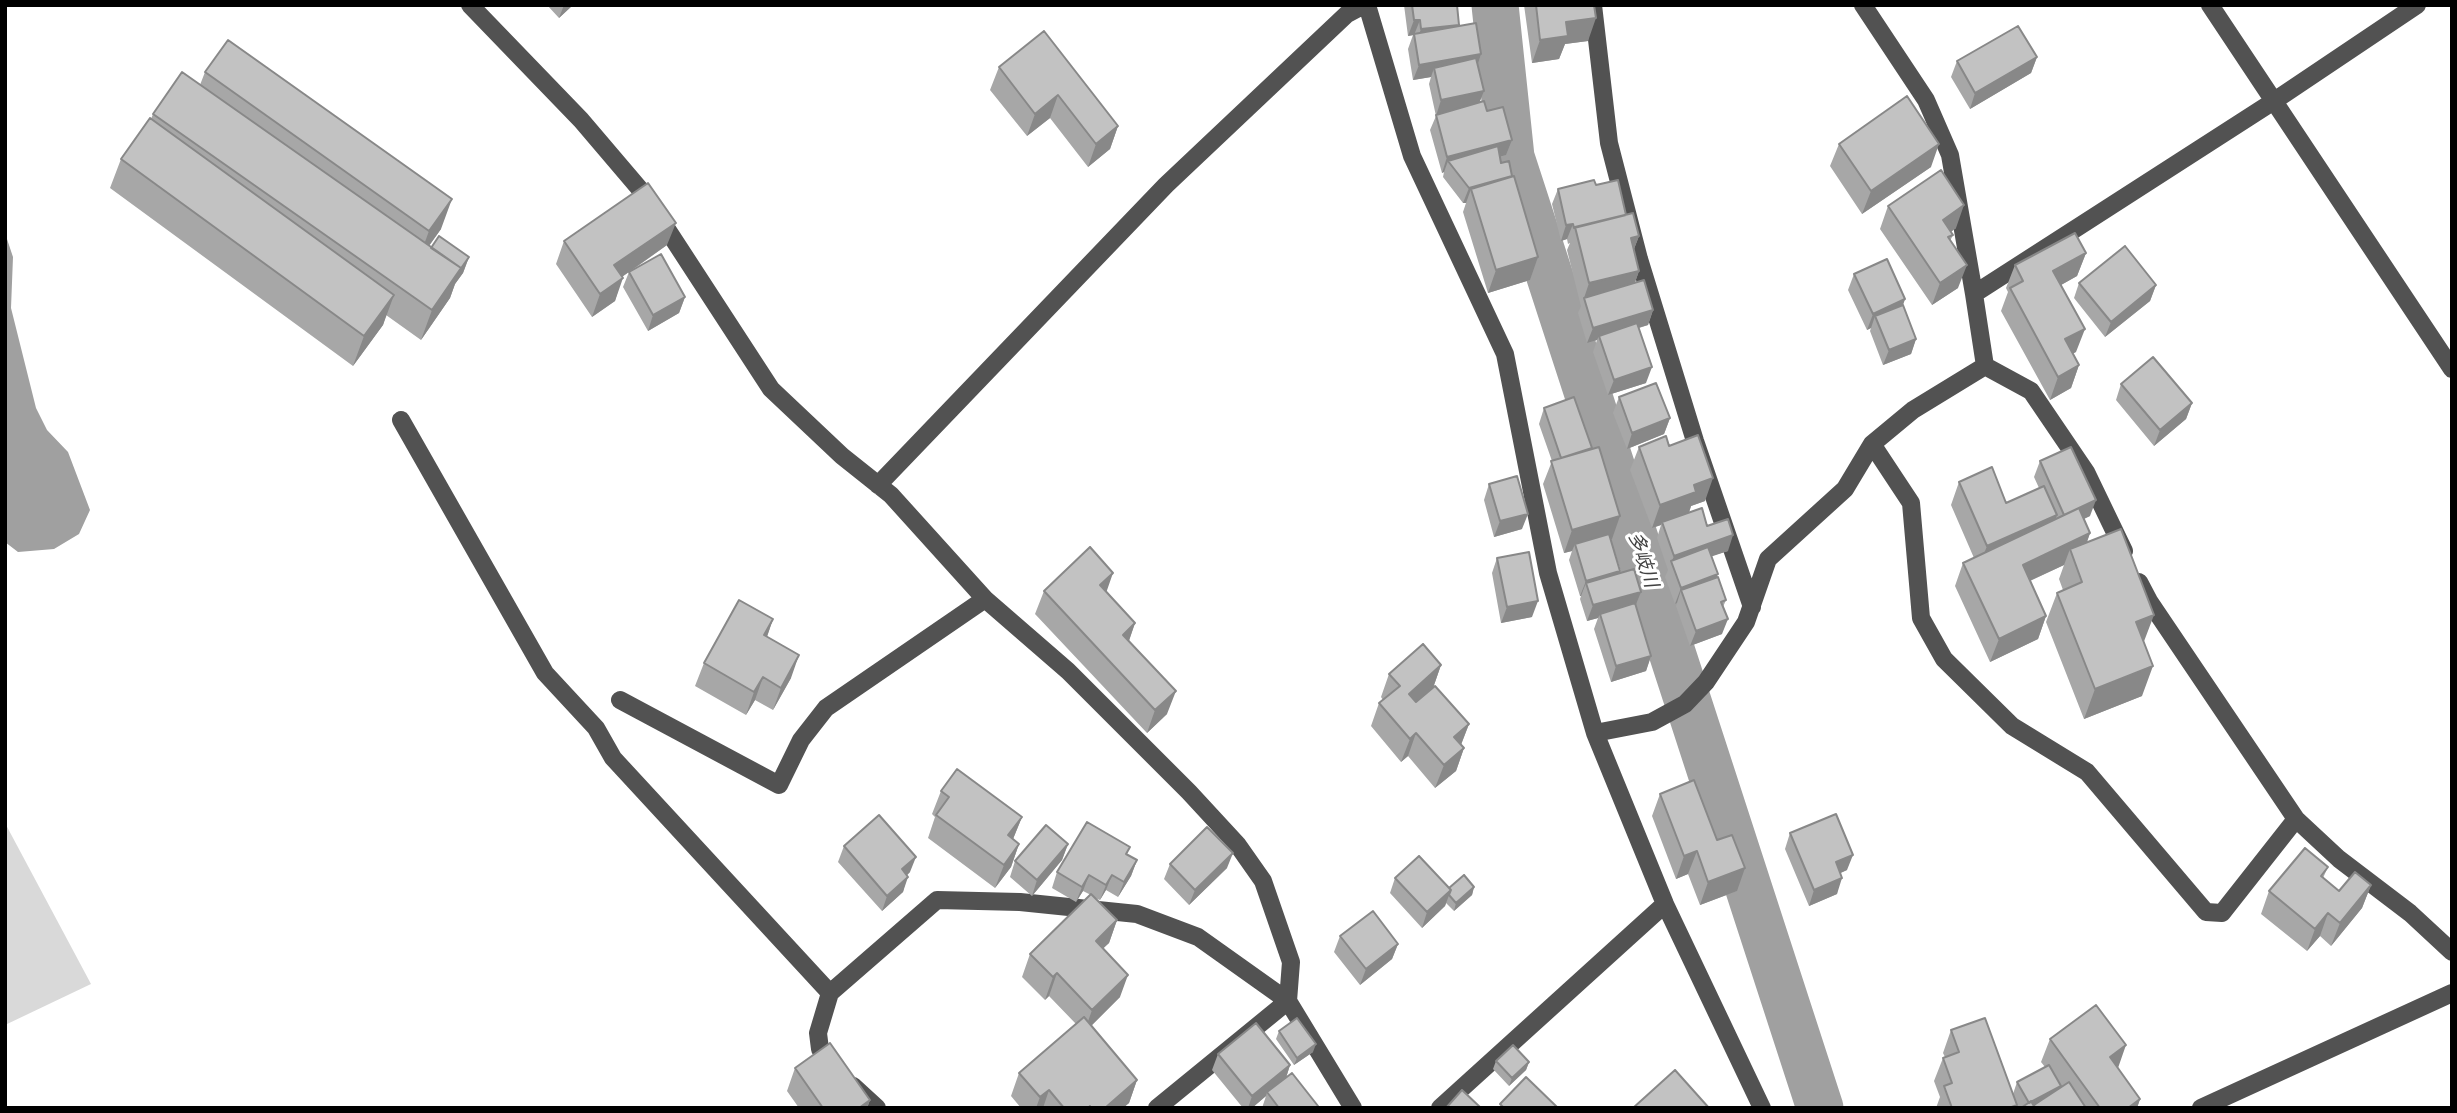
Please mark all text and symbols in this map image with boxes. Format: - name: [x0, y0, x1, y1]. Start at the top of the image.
- water label: 多岐川: [1622, 529, 1662, 591]

